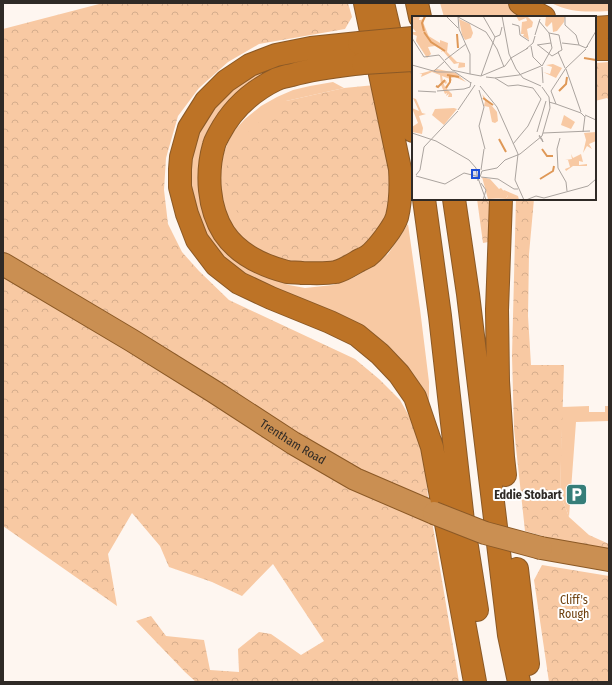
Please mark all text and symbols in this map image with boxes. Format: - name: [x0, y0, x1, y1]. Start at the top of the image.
- inset map: [412, 16, 596, 200]
- street label: Trentham Road: [257, 416, 328, 467]
- parking icon: Eddie Stobart: [564, 482, 590, 508]
- place label: Eddie Stobart: [494, 488, 563, 502]
- park label: Cliff's Rough: [559, 593, 589, 621]

